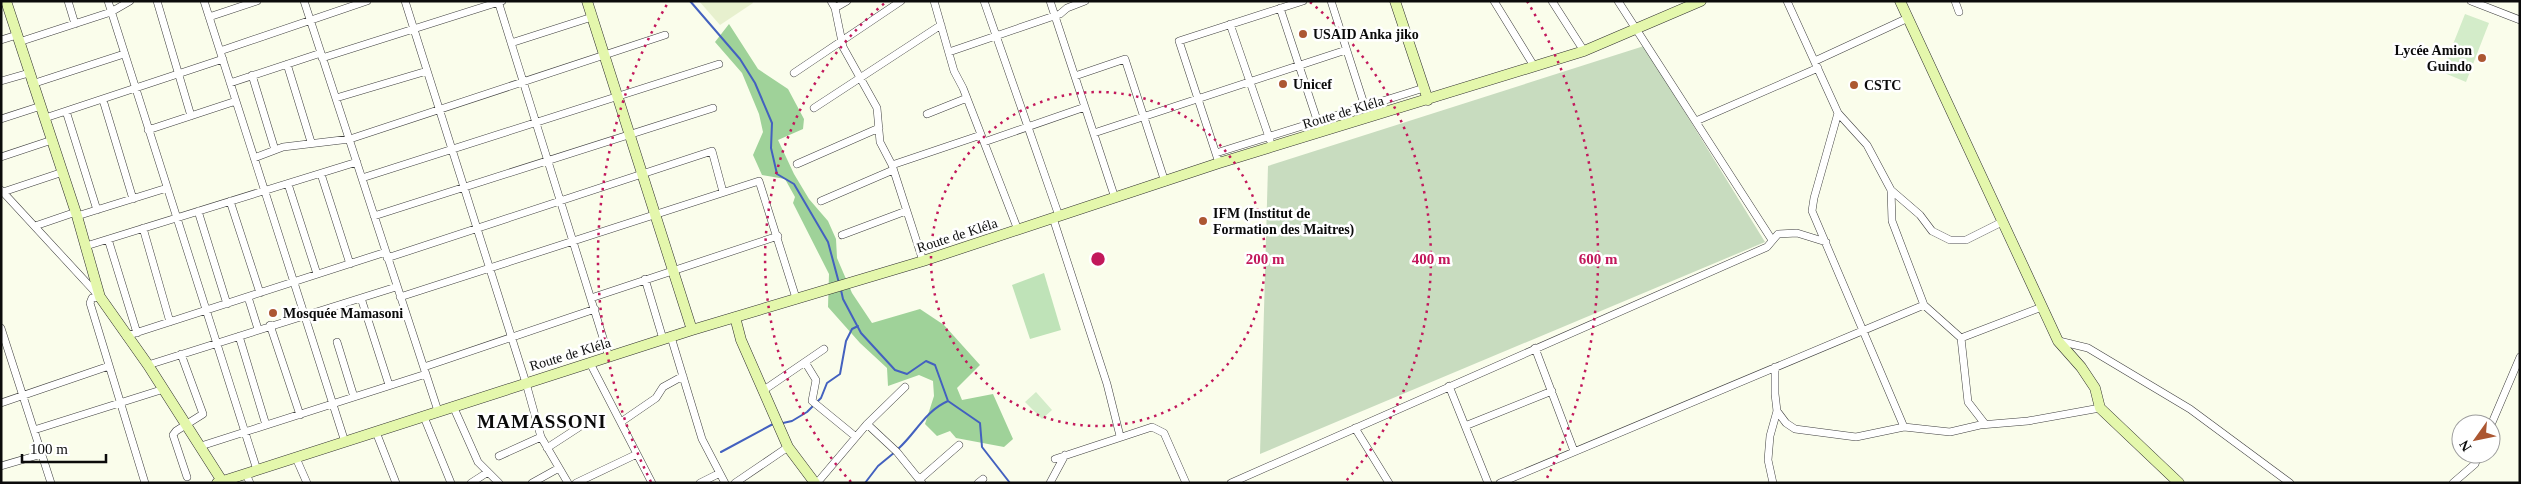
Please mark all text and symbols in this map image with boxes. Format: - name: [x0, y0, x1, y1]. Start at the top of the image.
- place label: USAID Anka jiko: [1313, 27, 1419, 42]
- marker: USAID Anka jiko: [1297, 28, 1309, 40]
- place label: Lycée Amion Guindo: [2395, 43, 2472, 74]
- marker: Lycée Amion Guindo: [2476, 52, 2488, 64]
- place label: Unicef: [1293, 77, 1332, 92]
- marker: Unicef: [1277, 78, 1289, 90]
- place label: CSTC: [1864, 78, 1901, 93]
- marker: CSTC: [1848, 79, 1860, 91]
- street label: Route de Kléla: [1301, 93, 1386, 132]
- place label: IFM (Institut de Formation des Maitres): [1213, 206, 1355, 238]
- street label: Route de Kléla: [915, 215, 1000, 256]
- marker: IFM (Institut de Formation des Maitres): [1197, 215, 1209, 227]
- centre of rings: [1089, 250, 1107, 268]
- text: 200 m: [1246, 251, 1285, 267]
- text: 400 m: [1412, 251, 1451, 267]
- text: 600 m: [1579, 251, 1618, 267]
- place label: Mosquée Mamasoni: [283, 306, 403, 321]
- marker: Mosquée Mamasoni: [267, 307, 279, 319]
- street label: Route de Kléla: [528, 335, 613, 374]
- district label: MAMASSONI: [477, 411, 607, 432]
- north arrow: [2451, 414, 2501, 464]
- scale bar: [22, 432, 106, 464]
- text: N: [2456, 437, 2475, 454]
- text: 100 m: [30, 441, 68, 457]

